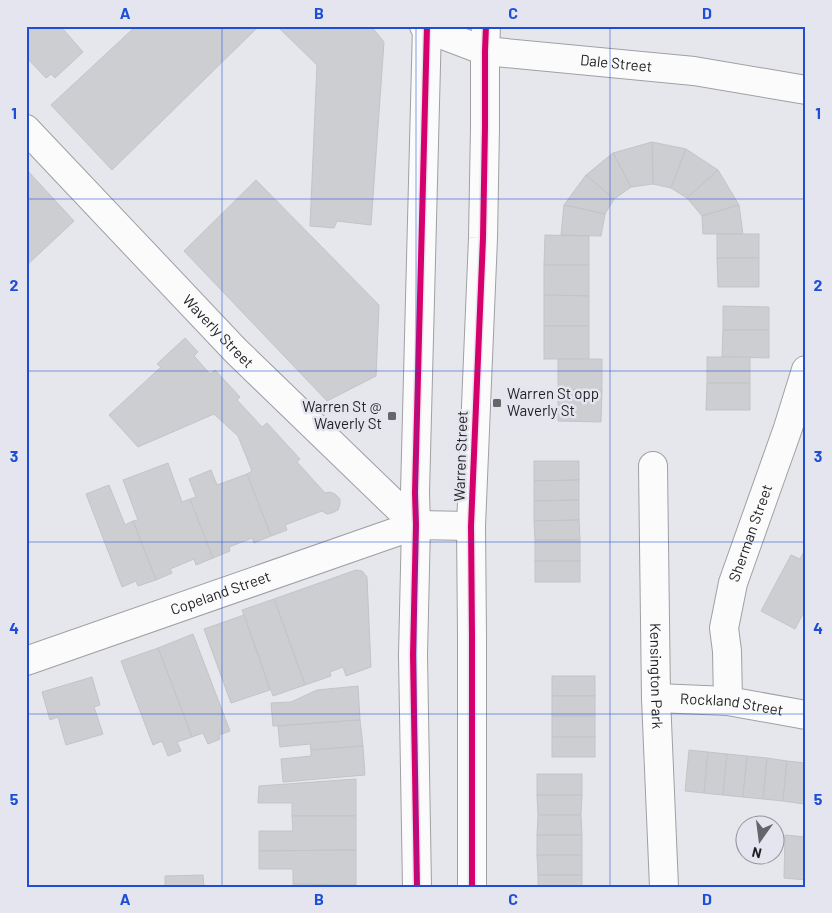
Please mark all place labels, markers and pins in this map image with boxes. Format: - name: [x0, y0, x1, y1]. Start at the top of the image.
- place label: Warren St opp Waverly St: [507, 384, 599, 419]
- place label: Warren St @ Waverly St: [302, 397, 382, 432]
- marker: Warren St opp Waverly St: [491, 397, 503, 409]
- marker: Warren St @ Waverly St: [386, 410, 398, 422]

